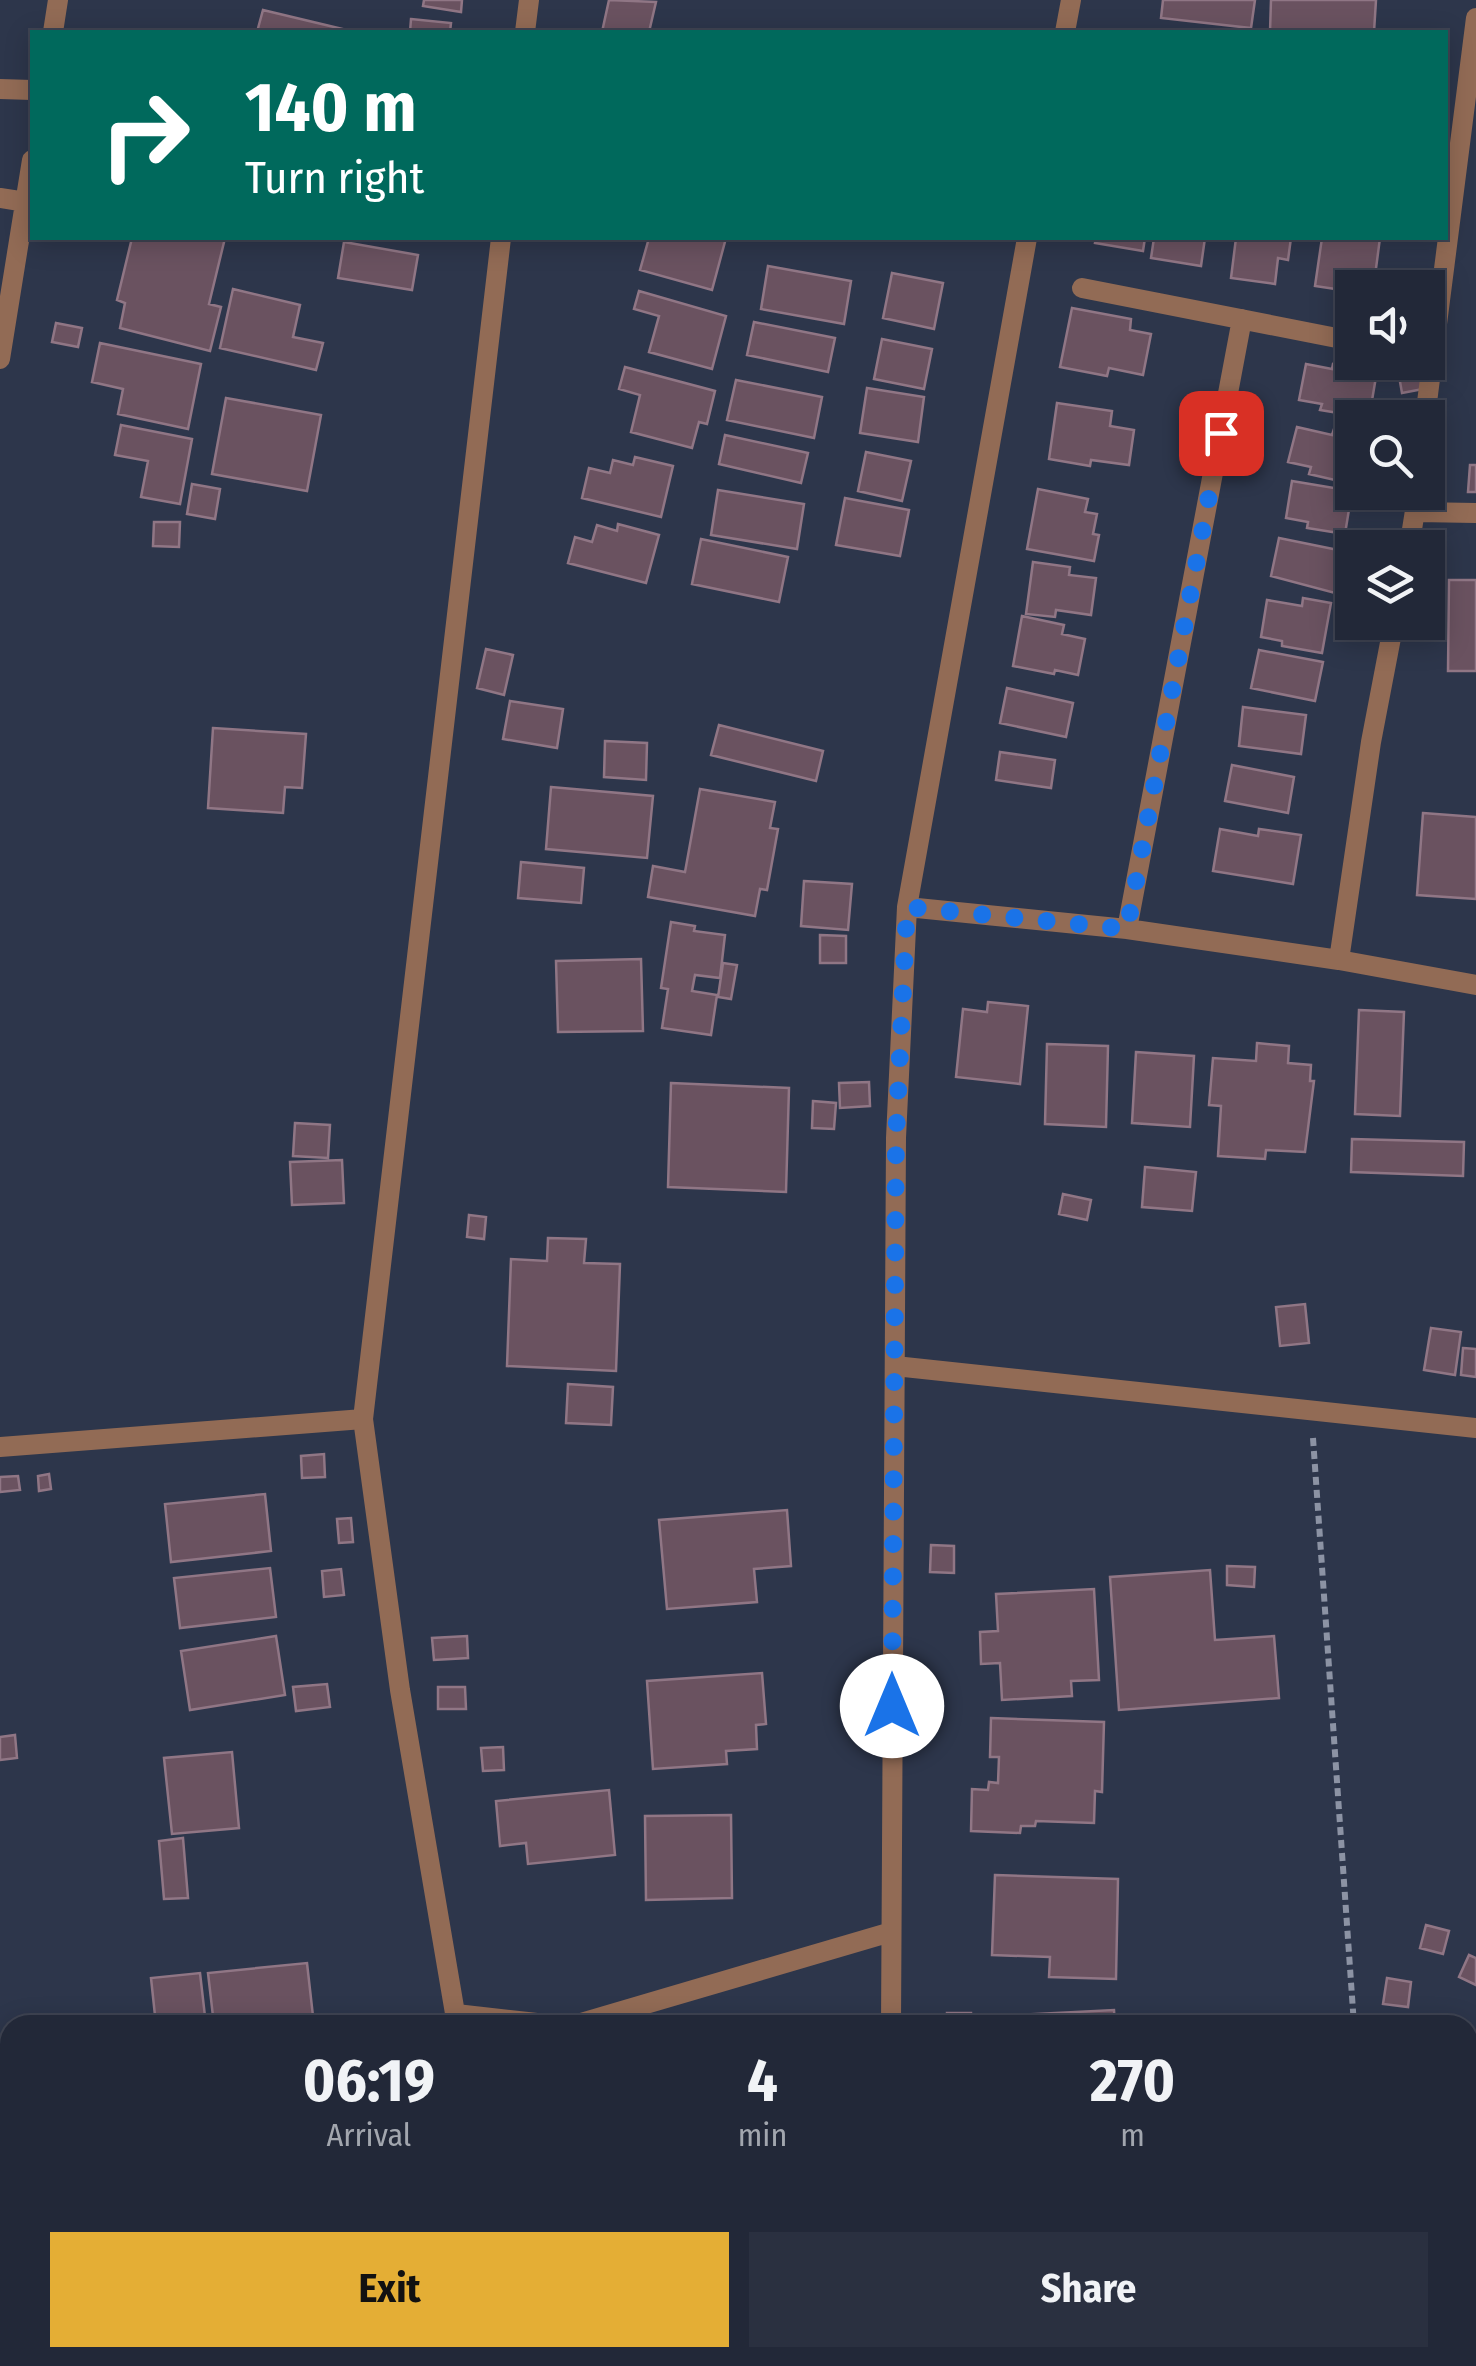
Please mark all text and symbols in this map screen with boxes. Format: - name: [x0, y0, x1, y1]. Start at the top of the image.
- text: 140 m: [245, 66, 417, 150]
- icon: right: [80, 70, 210, 200]
- text: Turn right: [245, 151, 424, 205]
- map controls: [1335, 270, 1445, 640]
- button: sound: [1335, 270, 1445, 380]
- pin: [1179, 391, 1264, 476]
- button: search: [1335, 400, 1445, 510]
- icon: arrive: [1194, 406, 1249, 461]
- button: layers: [1335, 530, 1445, 640]
- position arrow: [840, 1654, 944, 1758]
- text: 06:19: [303, 2045, 435, 2117]
- text: 4: [747, 2045, 778, 2117]
- text: 270: [1090, 2045, 1175, 2117]
- text: Arrival: [326, 2116, 411, 2154]
- text: min: [738, 2116, 787, 2154]
- text: m: [1120, 2116, 1145, 2154]
- button: Exit: [50, 2232, 729, 2347]
- button: Share: [749, 2232, 1428, 2347]

